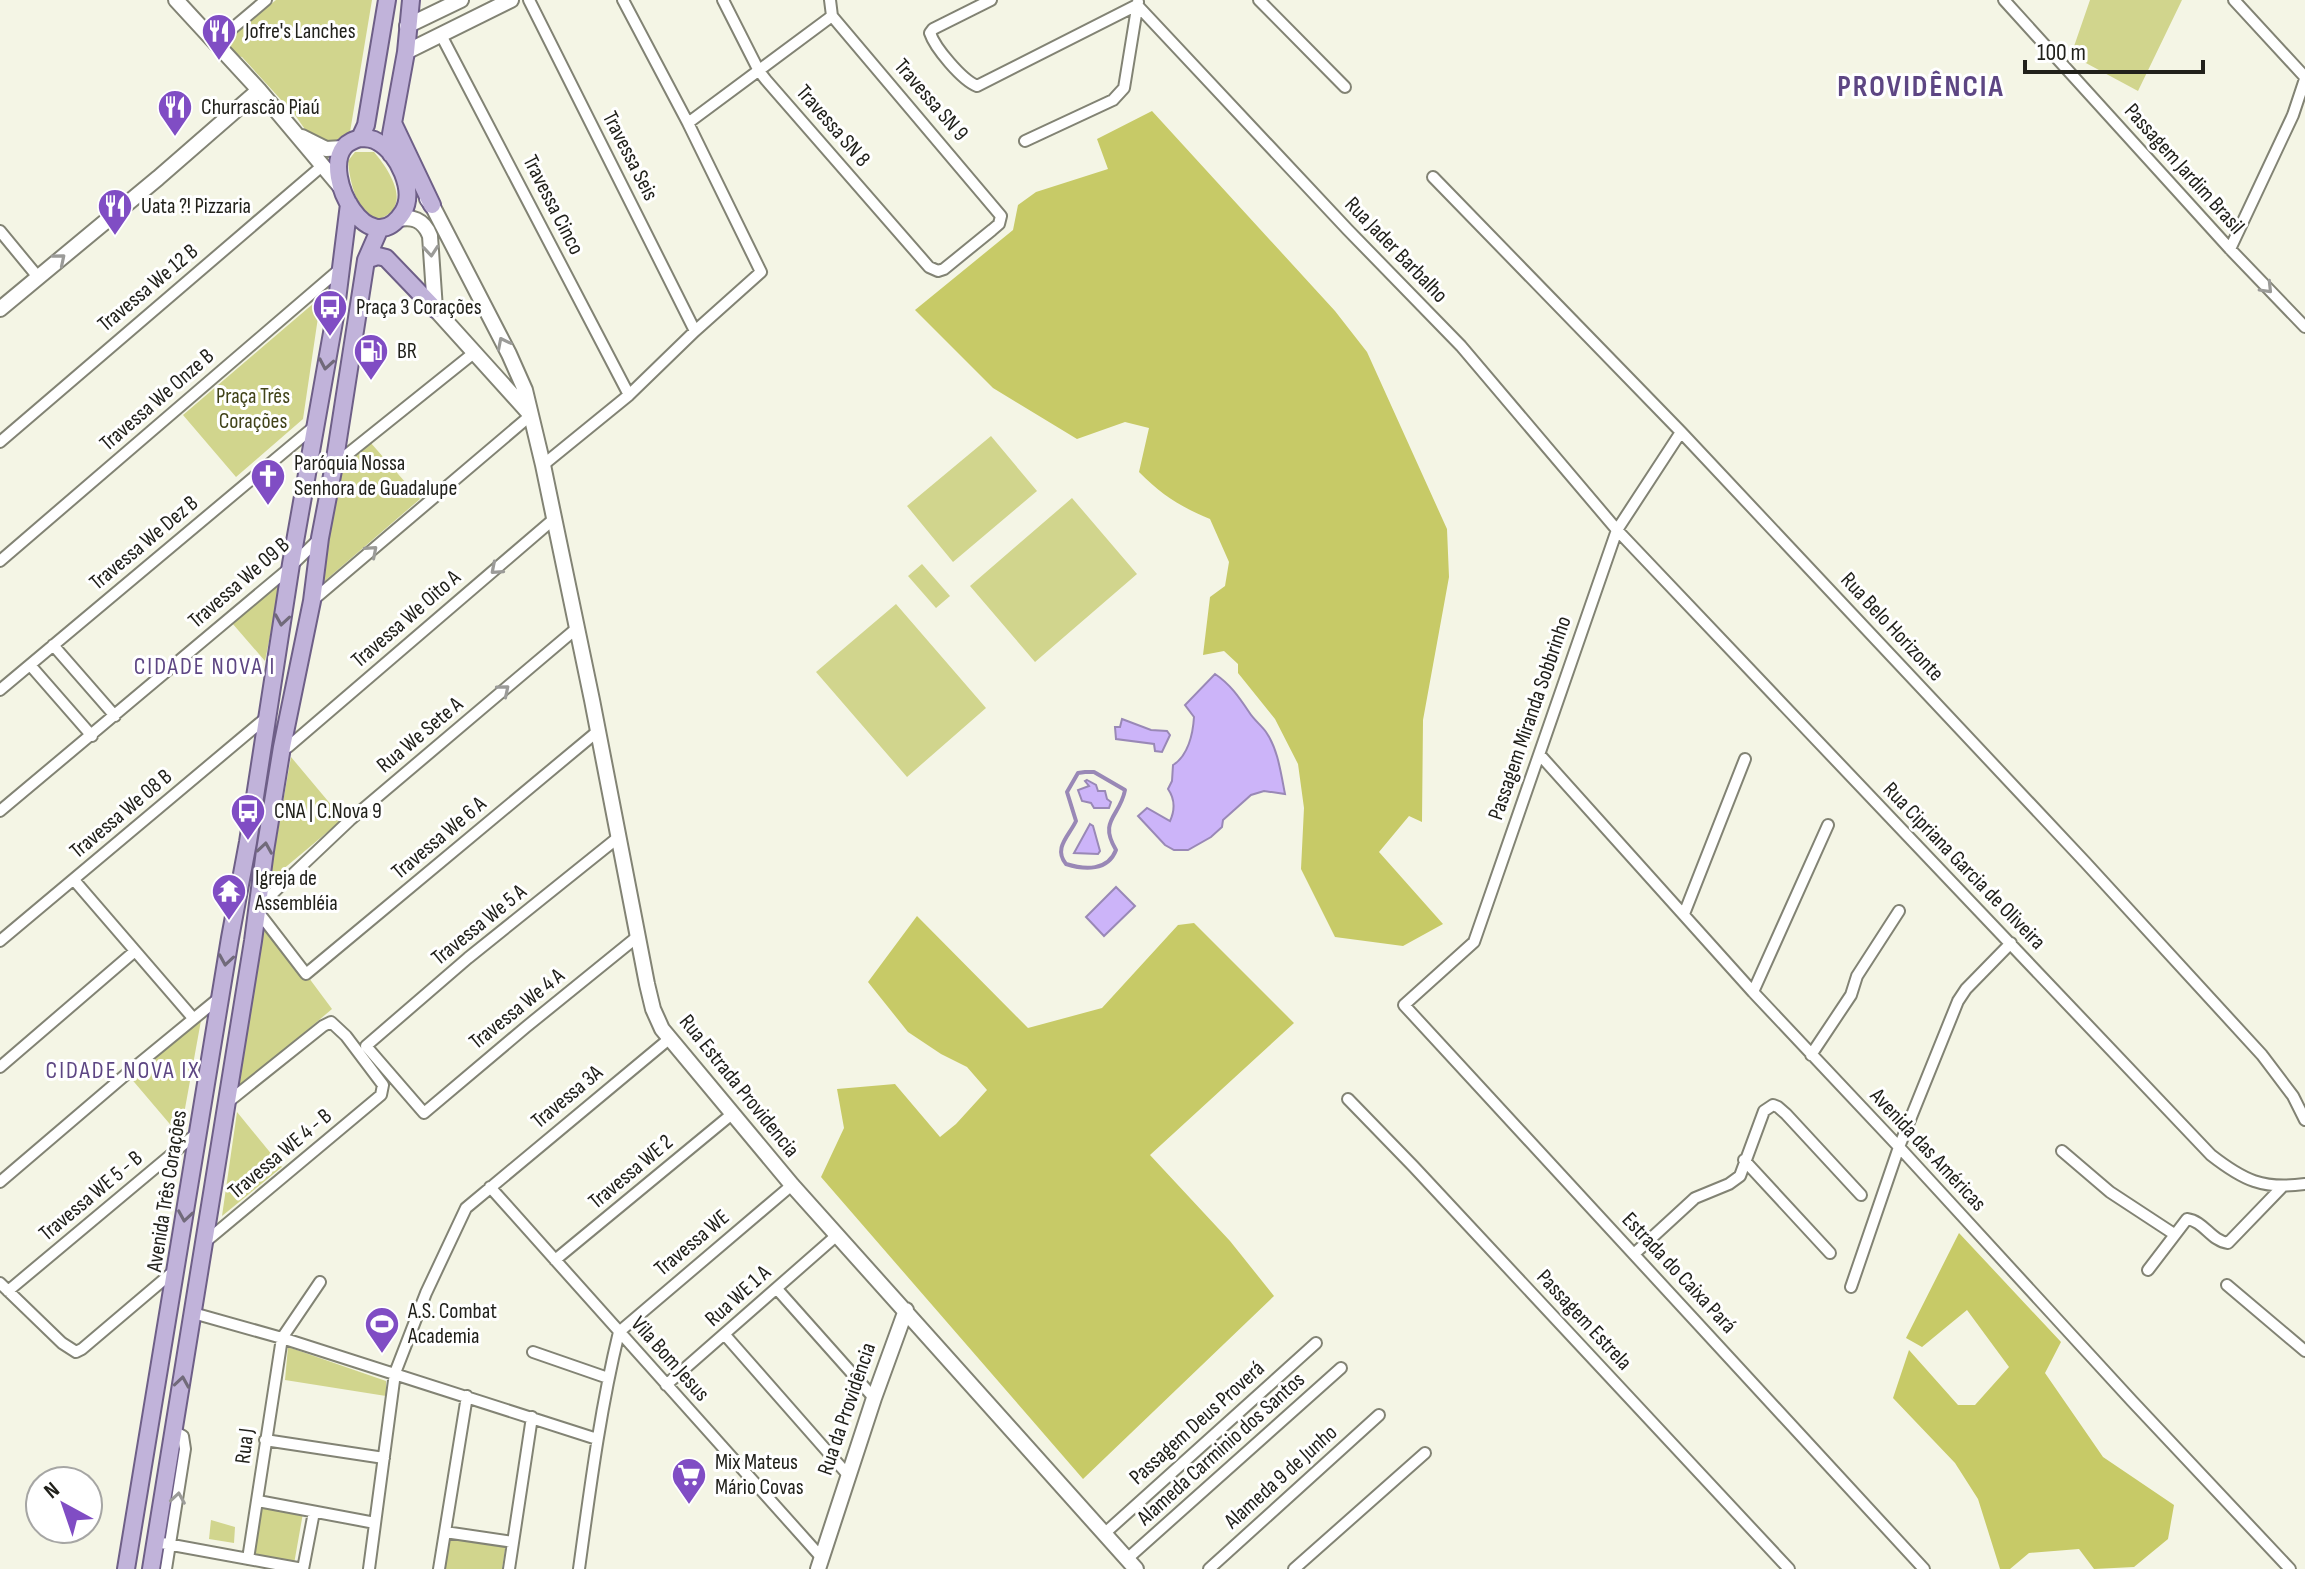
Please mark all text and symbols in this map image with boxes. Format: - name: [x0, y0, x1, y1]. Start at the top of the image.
- restaurant icon: Jofre's Lanches: [200, 12, 238, 62]
- place label: Jofre's Lanches: [244, 18, 356, 45]
- scale bar: [2025, 24, 2203, 74]
- text: 100 m: [2037, 38, 2086, 67]
- street label: Travessa SN 9: [888, 53, 974, 147]
- district label: PROVIDÊNCIA: [1837, 69, 2005, 105]
- street label: Travessa SN 8: [790, 79, 876, 173]
- restaurant icon: Churrascão Piaú: [156, 88, 194, 138]
- place label: Churrascão Piaú: [201, 94, 320, 121]
- street label: Passagem Jardim Brasil: [2118, 98, 2250, 240]
- street label: Travessa Seis: [596, 107, 664, 205]
- street label: Travessa Cinco: [516, 151, 590, 259]
- restaurant icon: Uata ?! Pizzaria: [96, 187, 134, 237]
- street label: Rua Jader Barbalho: [1339, 191, 1453, 309]
- place label: Uata ?! Pizzaria: [141, 193, 251, 220]
- street label: Travessa We 12 B: [92, 238, 204, 338]
- one-way arrow: [423, 245, 440, 258]
- one-way arrow: [51, 254, 65, 269]
- one-way arrow: [2258, 279, 2273, 293]
- bus stop icon: Praça 3 Corações: [311, 288, 349, 338]
- place label: Praça 3 Corações: [356, 294, 482, 321]
- fuel station icon: BR: [352, 332, 390, 382]
- one-way arrow: [497, 336, 512, 351]
- place label: BR: [397, 338, 417, 365]
- street label: Travessa We Onze B: [94, 343, 220, 457]
- one-way arrow: [318, 357, 335, 371]
- park label: Praça Três Corações: [216, 383, 290, 435]
- place label: Paróquia Nossa Senhora de Guadalupe: [294, 450, 457, 502]
- church icon: Paróquia Nossa Senhora de Guadalupe: [249, 457, 287, 507]
- street label: Travessa We Dez B: [84, 490, 204, 596]
- street label: Travessa We 09 B: [183, 532, 295, 634]
- one-way arrow: [362, 546, 377, 561]
- one-way arrow: [490, 559, 505, 573]
- street label: Travessa We Oito A: [346, 564, 467, 674]
- street label: Rua Belo Horizonte: [1835, 567, 1949, 687]
- street label: Passagem Miranda Sobbrinho: [1482, 612, 1578, 824]
- one-way arrow: [275, 614, 292, 627]
- district label: CIDADE NOVA I: [134, 652, 276, 681]
- one-way arrow: [494, 685, 509, 700]
- street label: Rua We Sete A: [371, 691, 469, 779]
- street label: Travessa We 08 B: [64, 763, 178, 865]
- street label: Rua Cipriana Garcia de Oliveira: [1877, 777, 2051, 955]
- street label: Travessa We 6 A: [386, 790, 492, 885]
- bus stop icon: CNA | C.Nova 9: [229, 792, 267, 842]
- place label: CNA | C.Nova 9: [274, 798, 382, 825]
- one-way arrow: [256, 841, 273, 855]
- place label: Igreja de Assembléia: [254, 865, 338, 917]
- temple icon: Igreja de Assembléia: [210, 872, 248, 922]
- street label: Travessa We 5 A: [426, 878, 532, 971]
- one-way arrow: [219, 953, 236, 967]
- street label: Travessa We 4 A: [464, 962, 570, 1056]
- street label: Rua Estrada Providencia: [673, 1009, 805, 1163]
- district label: CIDADE NOVA IX: [46, 1056, 200, 1085]
- street label: Travessa 3A: [526, 1059, 609, 1135]
- street label: Avenida das Américas: [1864, 1082, 1992, 1217]
- street label: Travessa WE 4 - B: [223, 1103, 337, 1205]
- street label: Avenida Três Corações: [141, 1108, 193, 1275]
- street label: Travessa WE 2: [583, 1129, 679, 1215]
- street label: Travessa WE 5 - B: [34, 1145, 148, 1247]
- street label: Travessa WE: [649, 1204, 735, 1282]
- street label: Estrada do Caixa Pará: [1616, 1207, 1742, 1339]
- one-way arrow: [177, 1210, 194, 1223]
- street label: Rua WE 1 A: [700, 1259, 777, 1332]
- street label: Passagem Estrela: [1531, 1264, 1637, 1376]
- place label: A.S. Combat Academia: [407, 1298, 497, 1350]
- sports icon: A.S. Combat Academia: [363, 1305, 401, 1355]
- street label: Vila Bom Jesus: [625, 1311, 715, 1407]
- street label: Rua da Providência: [812, 1339, 882, 1479]
- street label: Passagem Deus Proverá: [1124, 1355, 1270, 1491]
- street label: Alameda Carminio dos Santos: [1131, 1366, 1311, 1532]
- one-way arrow: [173, 1375, 190, 1388]
- street label: Alameda 9 de Junho: [1218, 1419, 1343, 1535]
- street label: Rua J: [229, 1427, 261, 1465]
- place label: Mix Mateus Mário Covas: [715, 1449, 804, 1501]
- supermarket icon: Mix Mateus Mário Covas: [670, 1456, 708, 1506]
- north arrow: [24, 1465, 104, 1545]
- text: N: [39, 1477, 65, 1505]
- one-way arrow: [168, 1491, 185, 1504]

